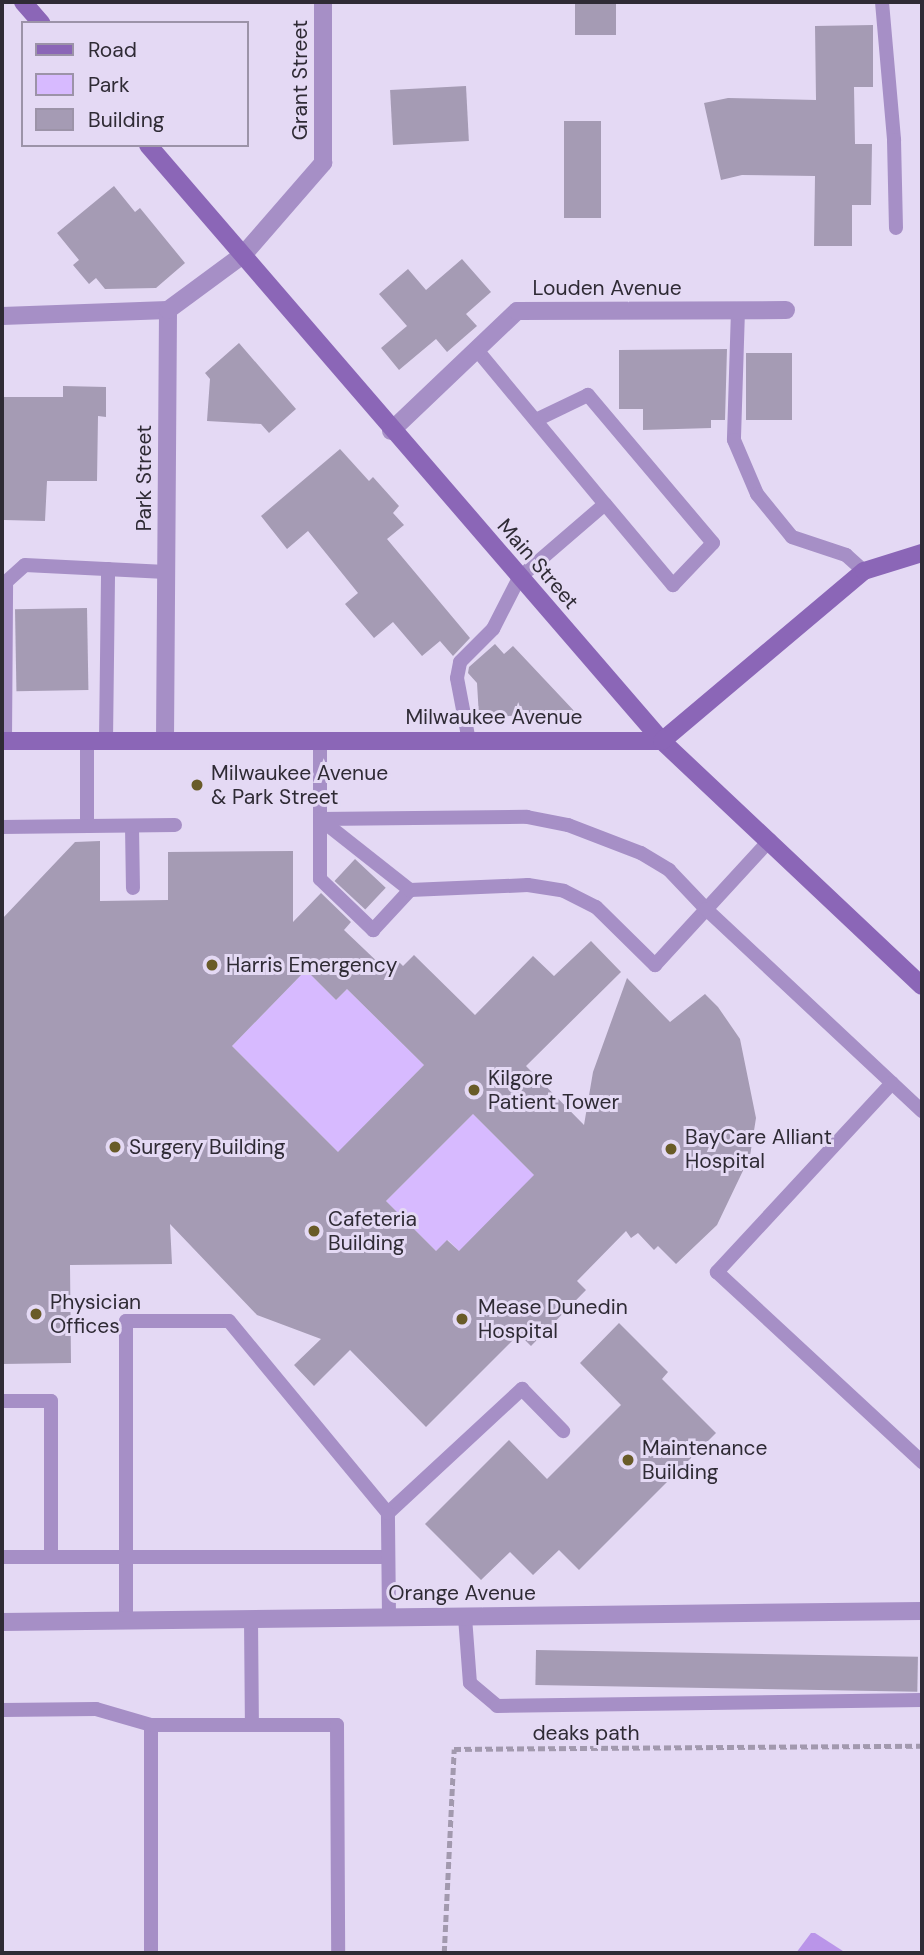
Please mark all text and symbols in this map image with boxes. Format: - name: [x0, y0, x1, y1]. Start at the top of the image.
- street label: Grant Street: [287, 20, 313, 140]
- legend: [21, 21, 248, 147]
- text: Road: [88, 36, 137, 64]
- text: Park: [88, 71, 129, 99]
- text: Building: [88, 106, 164, 134]
- street label: Louden Avenue: [532, 275, 682, 301]
- street label: Park Street: [131, 425, 157, 531]
- street label: Main Street: [492, 514, 584, 614]
- street label: Milwaukee Avenue: [405, 704, 583, 730]
- place label: Milwaukee Avenue & Park Street: [211, 760, 388, 810]
- marker: Milwaukee Avenue & Park Street: [189, 777, 205, 793]
- place label: Harris Emergency: [226, 952, 397, 978]
- marker: Harris Emergency: [204, 957, 220, 973]
- place label: Kilgore Patient Tower: [488, 1065, 619, 1115]
- marker: Kilgore Patient Tower: [466, 1082, 482, 1098]
- place label: BayCare Alliant Hospital: [685, 1124, 832, 1174]
- place label: Surgery Building: [129, 1134, 285, 1160]
- marker: Surgery Building: [107, 1139, 123, 1155]
- marker: BayCare Alliant Hospital: [663, 1141, 679, 1157]
- place label: Cafeteria Building: [328, 1206, 417, 1256]
- marker: Cafeteria Building: [306, 1223, 322, 1239]
- place label: Physician Offices: [50, 1289, 141, 1339]
- place label: Mease Dunedin Hospital: [478, 1294, 628, 1344]
- marker: Physician Offices: [28, 1306, 44, 1322]
- marker: Mease Dunedin Hospital: [452, 1309, 472, 1329]
- place label: Maintenance Building: [642, 1435, 768, 1485]
- marker: Maintenance Building: [620, 1452, 636, 1468]
- street label: Orange Avenue: [388, 1580, 536, 1606]
- street label: deaks path: [532, 1720, 640, 1746]

